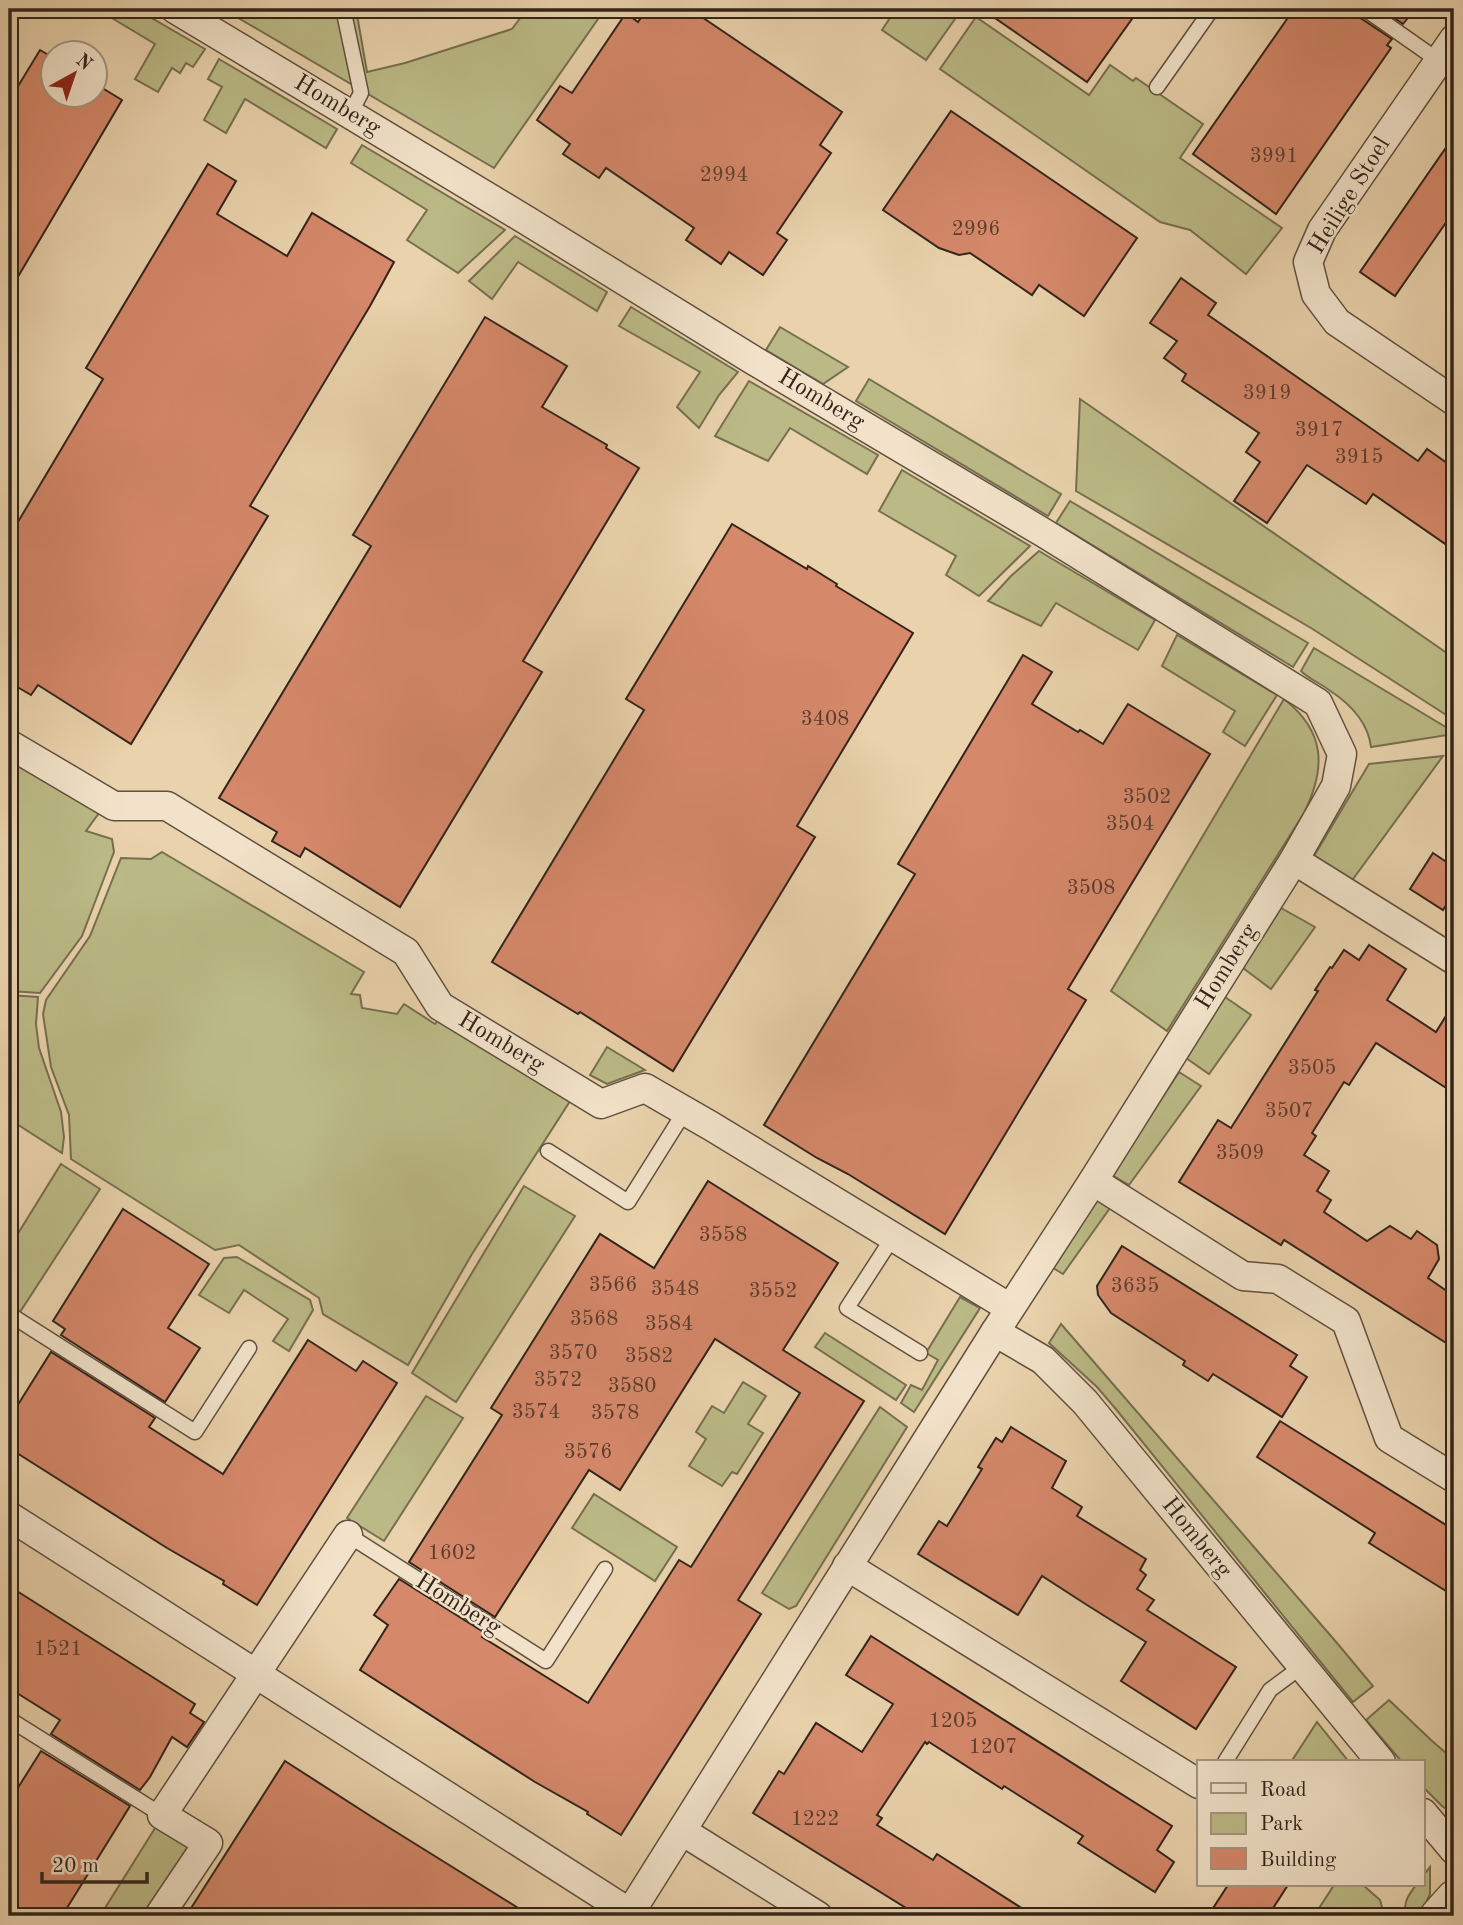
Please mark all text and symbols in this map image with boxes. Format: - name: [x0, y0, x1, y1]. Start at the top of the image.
- north arrow: [38, 38, 108, 108]
- text: N: [72, 51, 95, 75]
- street label: Homberg: [290, 71, 384, 141]
- street label: Heilige Stoel: [1305, 133, 1395, 259]
- house number: 3991: [1250, 146, 1298, 167]
- house number: 2994: [700, 165, 748, 186]
- house number: 2996: [952, 219, 1000, 240]
- street label: Homberg: [774, 365, 868, 435]
- house number: 3919: [1243, 383, 1291, 404]
- house number: 3917: [1295, 420, 1343, 441]
- house number: 3915: [1335, 447, 1383, 468]
- house number: 3408: [801, 709, 849, 730]
- house number: 3502: [1123, 787, 1171, 808]
- house number: 3504: [1106, 814, 1154, 835]
- house number: 3508: [1067, 878, 1115, 899]
- street label: Homberg: [1191, 920, 1263, 1014]
- street label: Homberg: [454, 1008, 548, 1078]
- house number: 3505: [1288, 1058, 1336, 1079]
- house number: 3507: [1265, 1101, 1313, 1122]
- house number: 3509: [1216, 1143, 1264, 1164]
- house number: 3558: [699, 1225, 747, 1246]
- house number: 3566: [589, 1275, 637, 1296]
- house number: 3635: [1111, 1276, 1159, 1297]
- house number: 3548: [651, 1279, 699, 1300]
- house number: 3552: [749, 1281, 797, 1302]
- house number: 3568: [570, 1309, 618, 1330]
- house number: 3584: [645, 1314, 693, 1335]
- house number: 3570: [549, 1343, 597, 1364]
- house number: 3582: [625, 1346, 673, 1367]
- house number: 3572: [534, 1370, 582, 1391]
- house number: 3580: [608, 1376, 656, 1397]
- house number: 3574: [512, 1402, 560, 1423]
- house number: 3578: [591, 1403, 639, 1424]
- house number: 3576: [564, 1442, 612, 1463]
- street label: Homberg: [1156, 1493, 1236, 1583]
- house number: 1602: [428, 1543, 476, 1564]
- street label: Homberg: [411, 1569, 505, 1641]
- house number: 1521: [34, 1639, 82, 1660]
- house number: 1205: [929, 1711, 977, 1732]
- house number: 1207: [969, 1737, 1017, 1758]
- legend: [1197, 1760, 1424, 1886]
- text: Road: [1260, 1780, 1307, 1801]
- house number: 1222: [791, 1809, 839, 1830]
- text: Park: [1260, 1814, 1303, 1835]
- scale bar: [42, 1841, 147, 1885]
- text: Building: [1260, 1850, 1337, 1871]
- text: 20 m: [52, 1856, 99, 1877]

